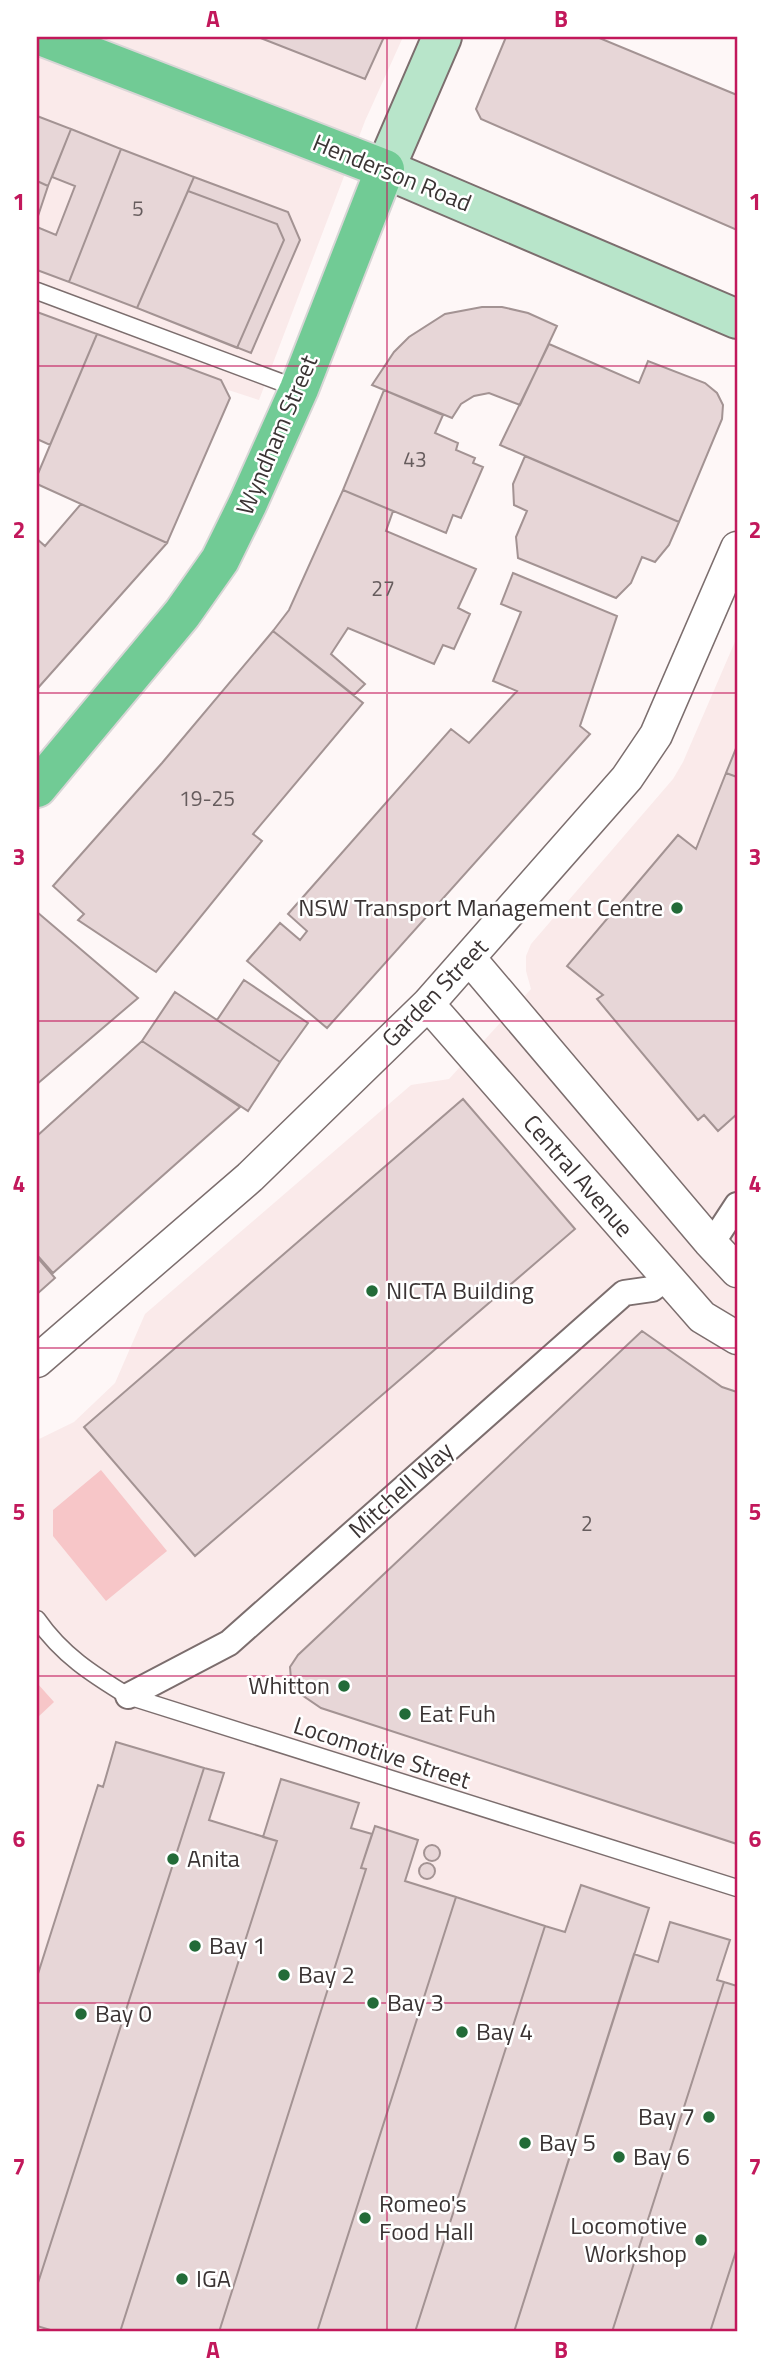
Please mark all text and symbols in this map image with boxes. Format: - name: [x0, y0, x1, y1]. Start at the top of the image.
- text: A: [206, 1, 220, 36]
- text: B: [554, 1, 568, 36]
- street label: Henderson Road: [308, 124, 477, 220]
- text: 1: [13, 184, 25, 219]
- text: 1: [749, 184, 761, 219]
- house number: 5: [132, 192, 144, 224]
- street label: Wyndham Street: [226, 349, 326, 520]
- house number: 43: [403, 443, 427, 475]
- text: 2: [13, 512, 25, 547]
- text: 2: [749, 512, 761, 547]
- house number: 27: [371, 572, 395, 604]
- house number: 19-25: [179, 782, 235, 814]
- text: 3: [13, 839, 25, 874]
- text: 3: [749, 839, 761, 874]
- place label: NSW Transport Management Centre: [298, 889, 663, 925]
- marker: NSW Transport Management Centre: [669, 900, 685, 916]
- street label: Garden Street: [373, 929, 496, 1055]
- street label: Central Avenue: [515, 1106, 642, 1245]
- text: 4: [13, 1166, 25, 1201]
- text: 4: [749, 1166, 761, 1201]
- place label: NICTA Building: [386, 1272, 534, 1308]
- marker: NICTA Building: [364, 1283, 380, 1299]
- street label: Mitchell Way: [340, 1432, 461, 1546]
- text: 5: [13, 1494, 25, 1529]
- text: 5: [749, 1494, 761, 1529]
- house number: 2: [581, 1507, 593, 1539]
- place label: Whitton: [248, 1667, 330, 1703]
- marker: Whitton: [336, 1678, 352, 1694]
- place label: Eat Fuh: [419, 1695, 496, 1731]
- marker: Eat Fuh: [397, 1706, 413, 1722]
- street label: Locomotive Street: [289, 1707, 476, 1798]
- text: 6: [13, 1821, 26, 1856]
- text: 6: [749, 1821, 762, 1856]
- place label: Anita: [187, 1840, 240, 1876]
- marker: Anita: [165, 1851, 181, 1867]
- place label: Bay 1: [209, 1927, 266, 1963]
- marker: Bay 1: [187, 1938, 203, 1954]
- place label: Bay 2: [298, 1956, 355, 1992]
- marker: Bay 2: [276, 1967, 292, 1983]
- place label: Bay 3: [387, 1984, 444, 2020]
- place label: Bay 0: [95, 1995, 152, 2031]
- marker: Bay 3: [365, 1995, 381, 2011]
- marker: Bay 0: [73, 2006, 89, 2022]
- place label: Bay 4: [476, 2013, 533, 2049]
- marker: Bay 4: [454, 2024, 470, 2040]
- place label: Bay 7: [638, 2098, 695, 2134]
- marker: Bay 7: [701, 2109, 717, 2125]
- place label: Bay 5: [539, 2124, 596, 2160]
- marker: Bay 5: [517, 2135, 533, 2151]
- place label: Bay 6: [633, 2138, 690, 2174]
- text: 7: [13, 2149, 25, 2184]
- marker: Bay 6: [611, 2149, 627, 2165]
- text: 7: [749, 2149, 761, 2184]
- place label: Romeo's Food Hall: [379, 2185, 474, 2249]
- place label: Locomotive Workshop: [570, 2207, 687, 2271]
- marker: Romeo's Food Hall: [357, 2210, 373, 2226]
- marker: Locomotive Workshop: [693, 2232, 709, 2248]
- place label: IGA: [196, 2260, 231, 2296]
- marker: IGA: [174, 2271, 190, 2287]
- text: A: [206, 2332, 220, 2367]
- text: B: [554, 2332, 568, 2367]

